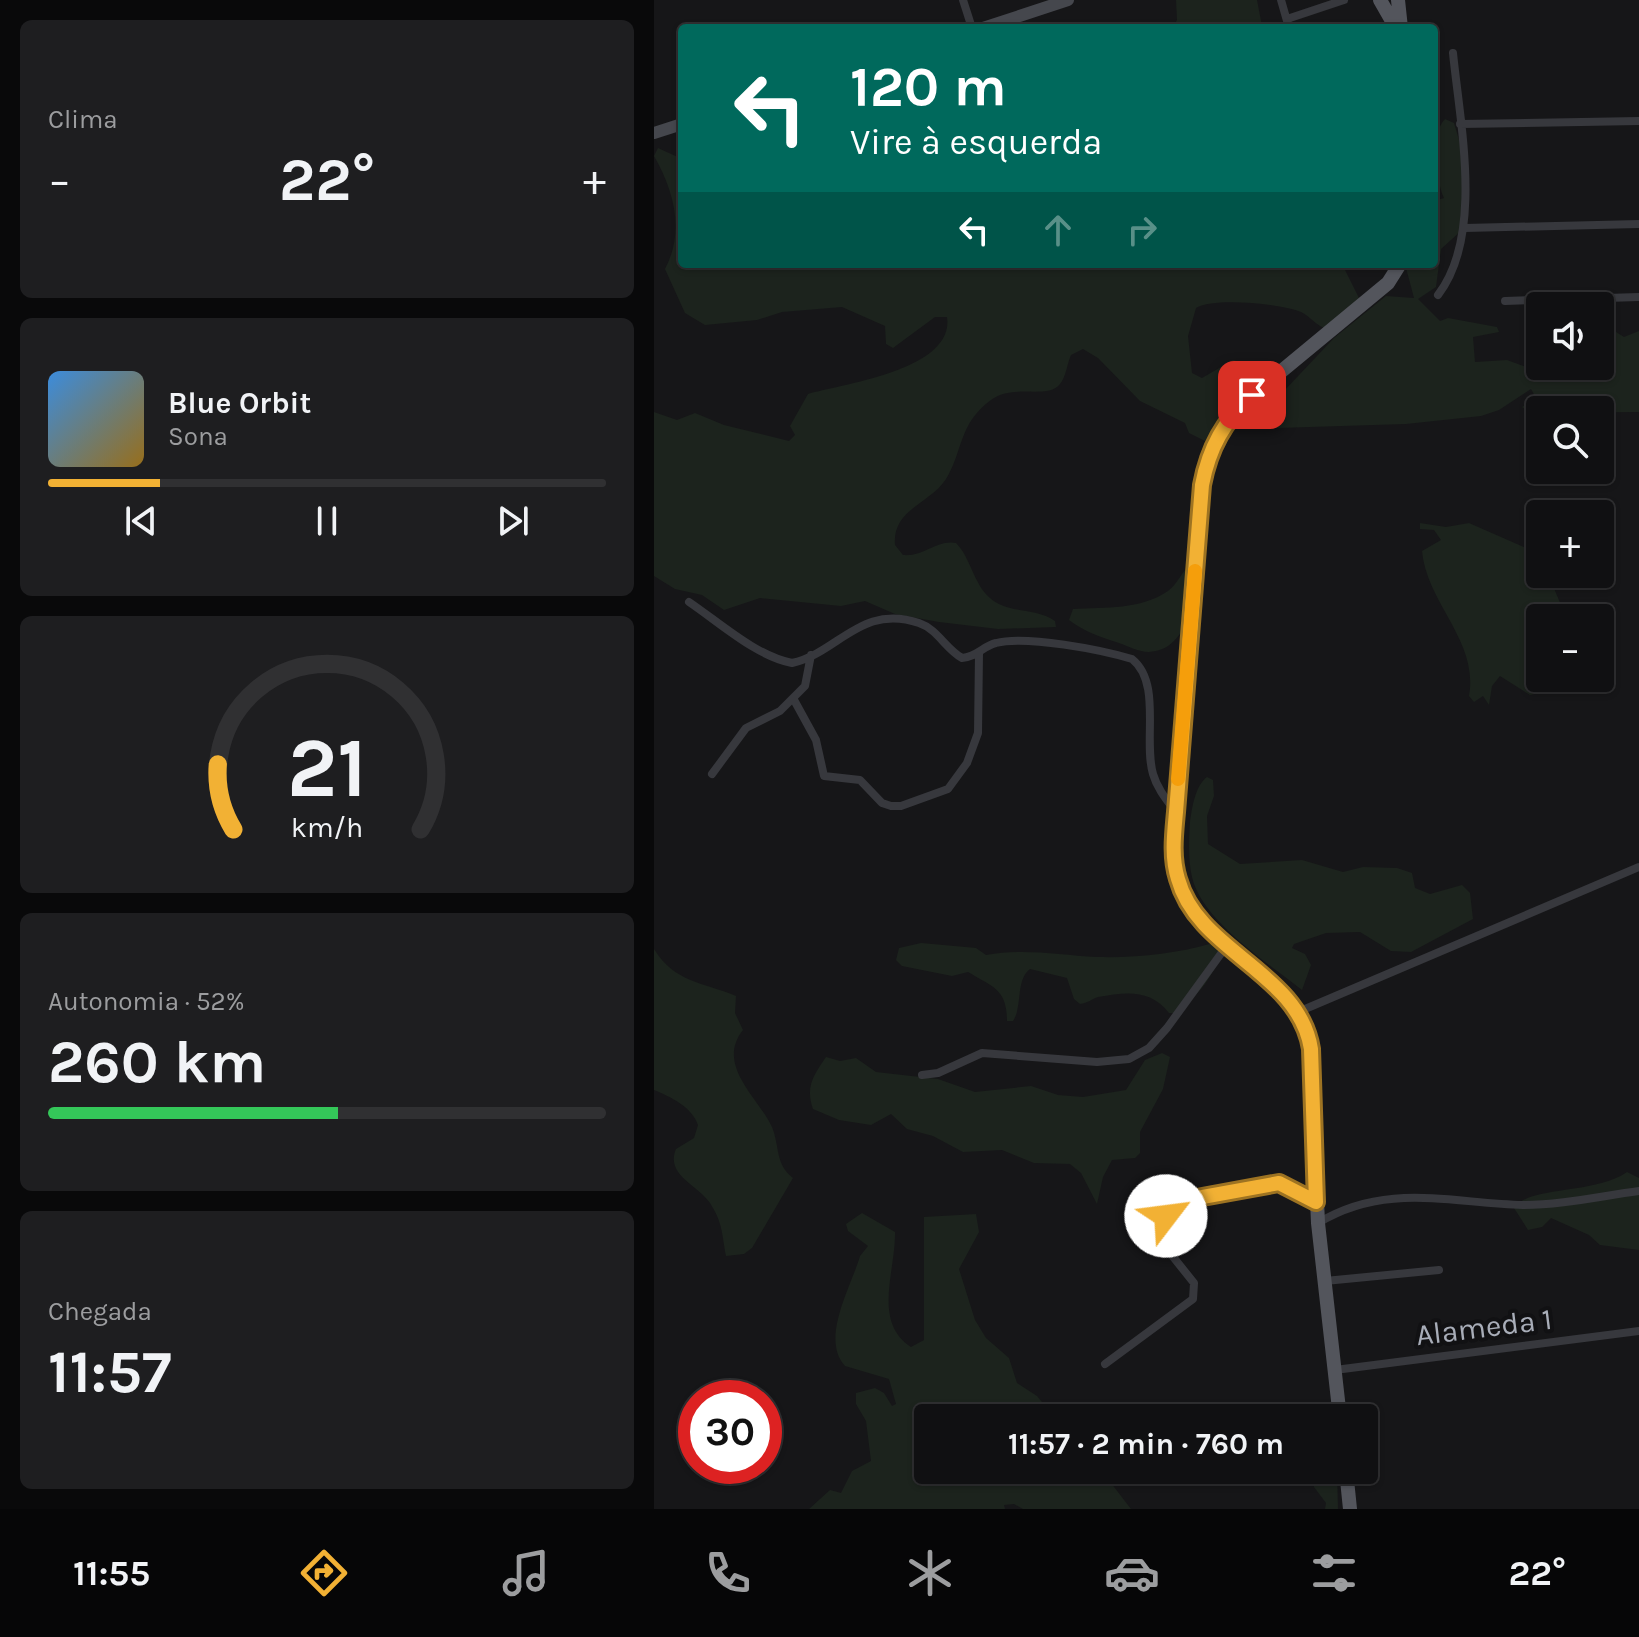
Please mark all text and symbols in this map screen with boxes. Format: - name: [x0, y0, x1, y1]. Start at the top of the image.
- text: 120 m: [850, 54, 1007, 119]
- icon: left: [718, 56, 822, 160]
- text: Clima: [48, 104, 118, 135]
- text: Vire à esquerda: [850, 121, 1102, 163]
- text: 22°: [279, 145, 375, 215]
- text: −: [48, 155, 71, 206]
- text: +: [583, 155, 606, 206]
- icon: left: [952, 208, 996, 252]
- icon: ahead: [1036, 208, 1080, 252]
- icon: right: [1120, 208, 1164, 252]
- map controls: [1526, 292, 1614, 692]
- button: sound: [1526, 292, 1614, 380]
- pin: [1218, 361, 1286, 429]
- icon: arrive: [1230, 373, 1274, 417]
- text: Blue Orbit: [168, 385, 311, 421]
- button: search: [1526, 396, 1614, 484]
- text: Sona: [168, 421, 228, 452]
- icon: previous: [119, 499, 163, 543]
- icon: pause: [305, 499, 349, 543]
- icon: next: [491, 499, 535, 543]
- button: +: [1526, 500, 1614, 588]
- button: −: [1526, 604, 1614, 692]
- text: 21: [287, 720, 367, 817]
- text: km/h: [291, 812, 363, 845]
- text: Autonomia · 52%: [48, 986, 245, 1017]
- text: 260 km: [48, 1027, 266, 1097]
- position arrow: [1124, 1174, 1208, 1258]
- text: Chegada: [48, 1296, 152, 1327]
- street label: Alameda 1: [1414, 1301, 1554, 1353]
- text: 11:57: [48, 1337, 172, 1407]
- speed limit sign: 30: [678, 1380, 782, 1484]
- text: 11:57 · 2 min · 760 m: [1008, 1426, 1284, 1462]
- icon: directions: [296, 1545, 352, 1601]
- icon: music: [498, 1545, 554, 1601]
- icon: phone: [700, 1545, 756, 1601]
- icon: climate: [902, 1545, 958, 1601]
- icon: car: [1104, 1545, 1160, 1601]
- icon: filters: [1306, 1545, 1362, 1601]
- text: 11:55: [73, 1552, 150, 1594]
- text: 22°: [1508, 1552, 1566, 1594]

